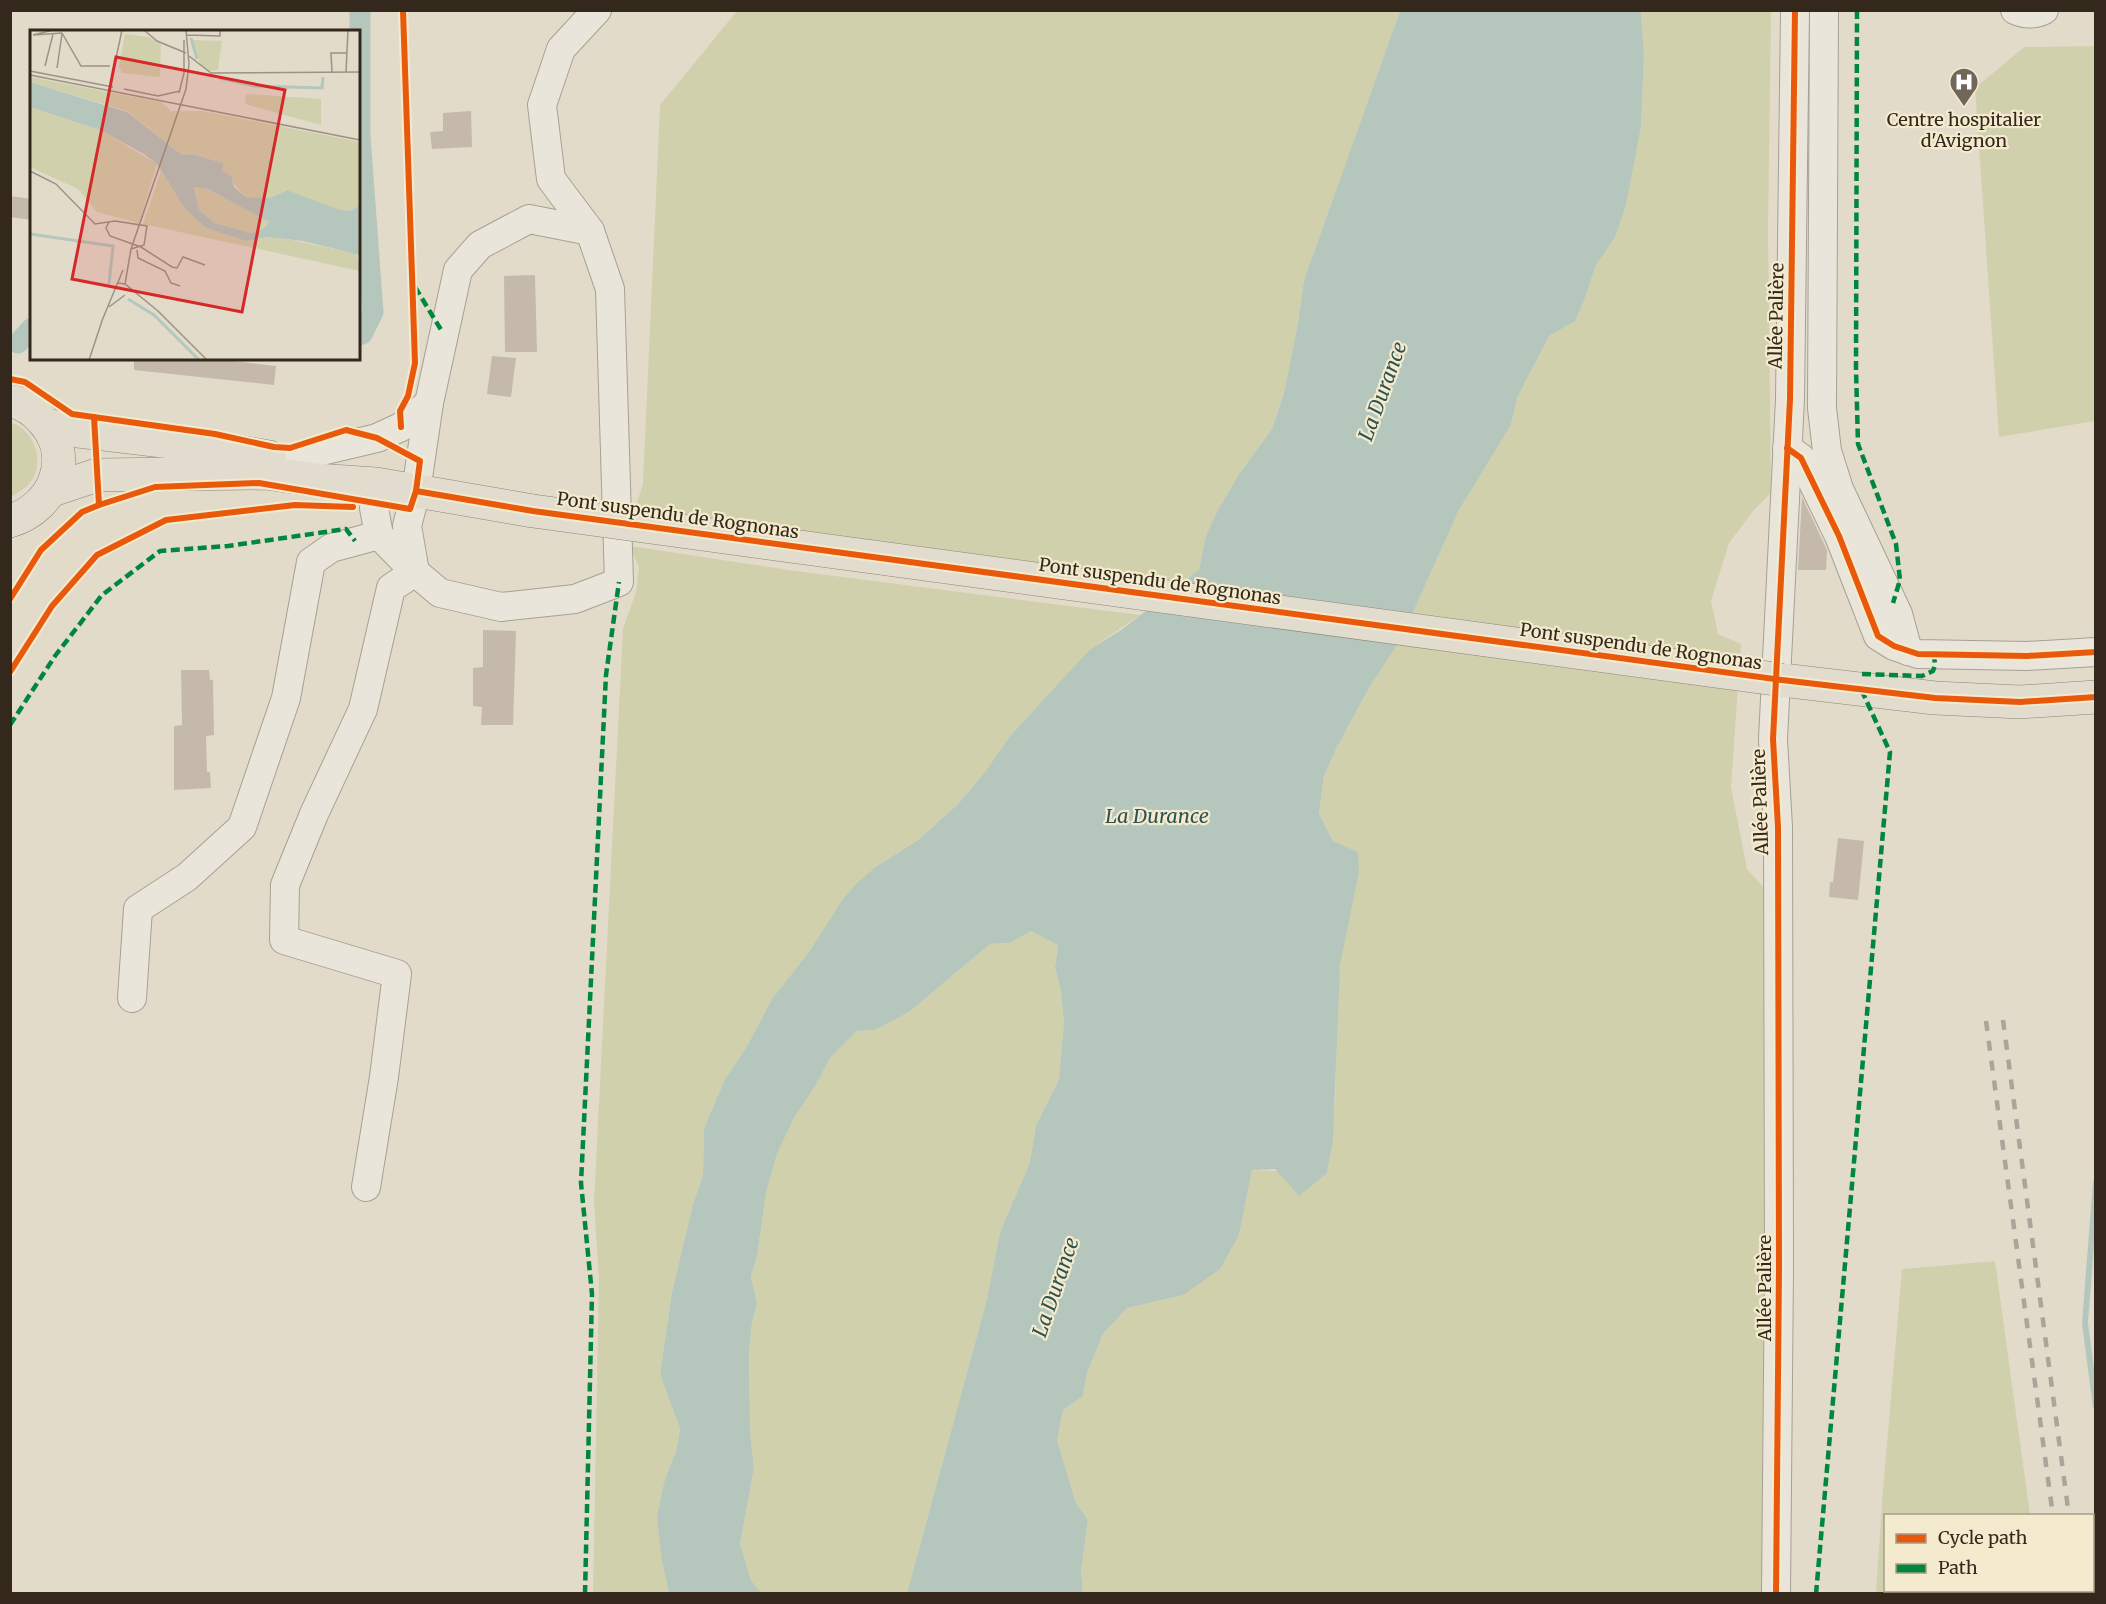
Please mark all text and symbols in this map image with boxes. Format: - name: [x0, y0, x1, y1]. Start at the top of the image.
- inset map: [30, 30, 360, 360]
- hospital icon: Centre hospitalier d'Avignon: [1948, 66, 1980, 108]
- place label: Centre hospitalier d'Avignon: [1887, 108, 2041, 152]
- street label: Allée Palière: [1764, 263, 1788, 370]
- water label: La Durance: [1353, 338, 1411, 444]
- street label: Pont suspendu de Rognonas: [555, 487, 801, 543]
- street label: Pont suspendu de Rognonas: [1037, 553, 1283, 609]
- street label: Pont suspendu de Rognonas: [1518, 618, 1764, 674]
- street label: Allée Palière: [1747, 748, 1773, 857]
- water label: La Durance: [1105, 803, 1209, 828]
- water label: La Durance: [1026, 1234, 1084, 1340]
- street label: Allée Palière: [1753, 1235, 1776, 1342]
- legend: [1884, 1514, 2094, 1592]
- text: Cycle path: [1938, 1526, 2028, 1549]
- text: Path: [1938, 1556, 1978, 1579]

